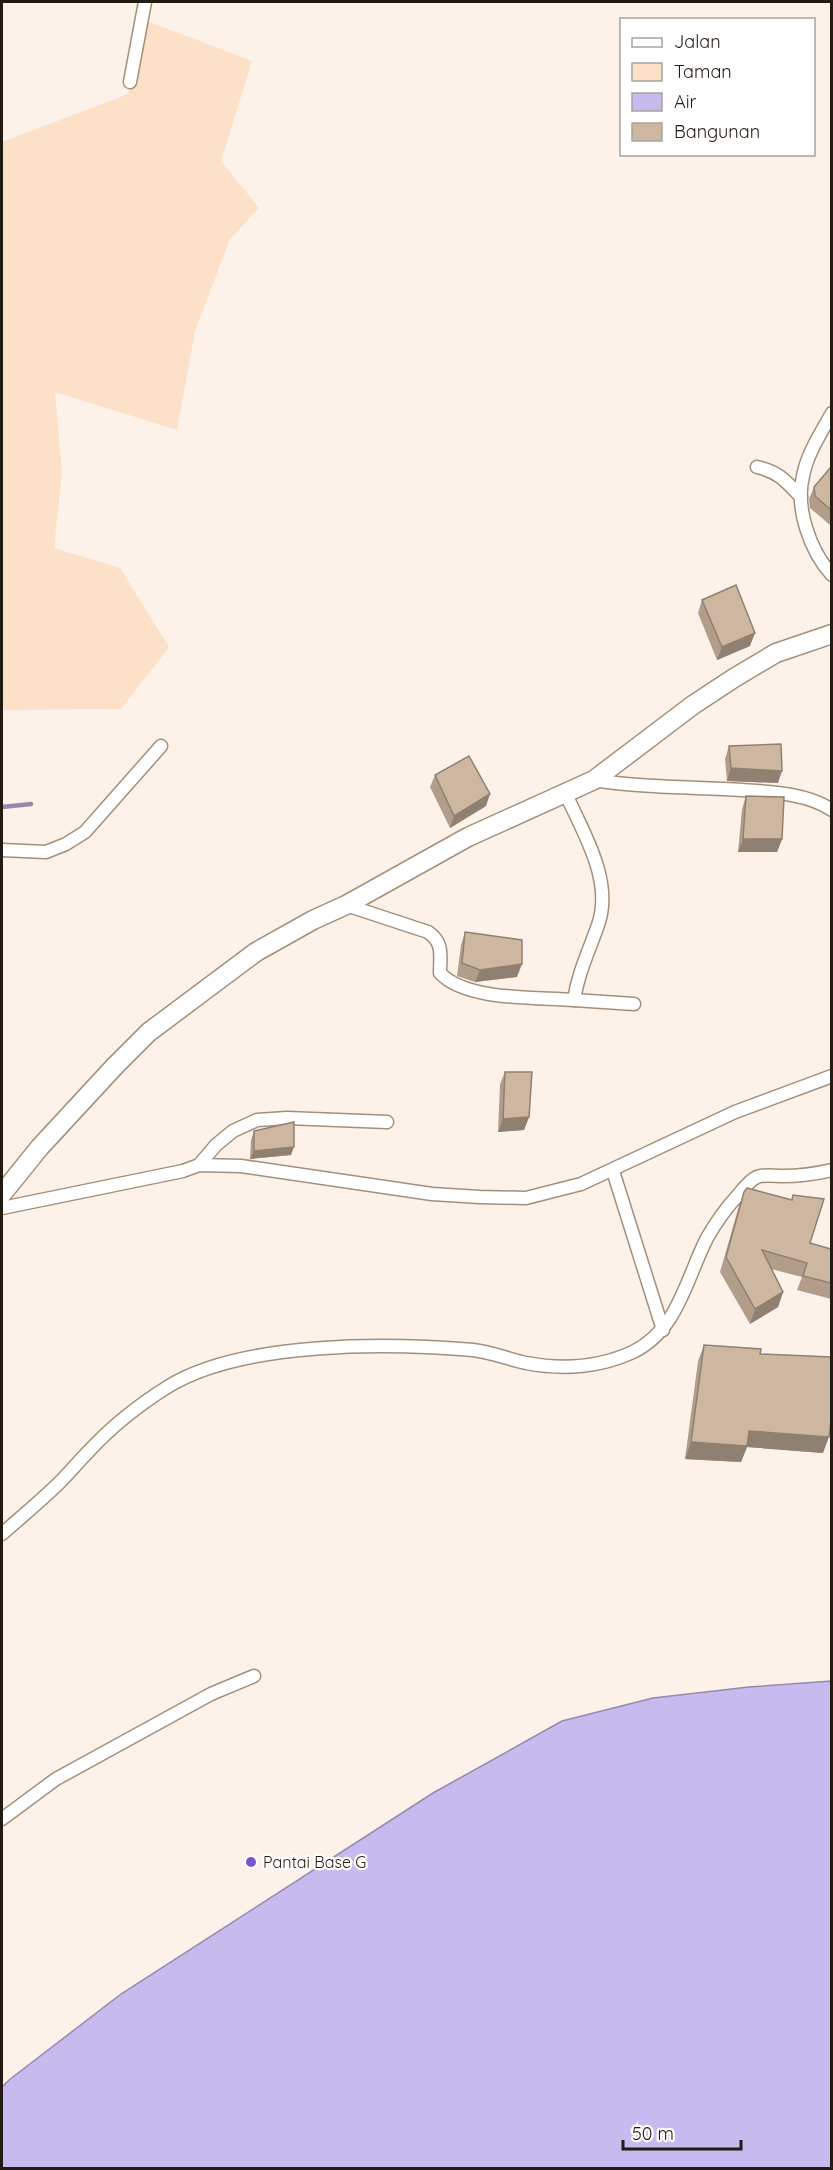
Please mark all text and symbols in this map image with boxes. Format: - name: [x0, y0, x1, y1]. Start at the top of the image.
- legend: [620, 18, 815, 156]
- text: Jalan: [674, 30, 721, 53]
- text: Taman: [674, 60, 732, 83]
- text: Air: [674, 90, 696, 113]
- text: Bangunan: [674, 120, 760, 143]
- place label: Pantai Base G: [263, 1852, 366, 1872]
- marker: Pantai Base G: [244, 1855, 258, 1869]
- scale bar: [623, 2113, 742, 2151]
- text: 50 m: [632, 2122, 674, 2145]

